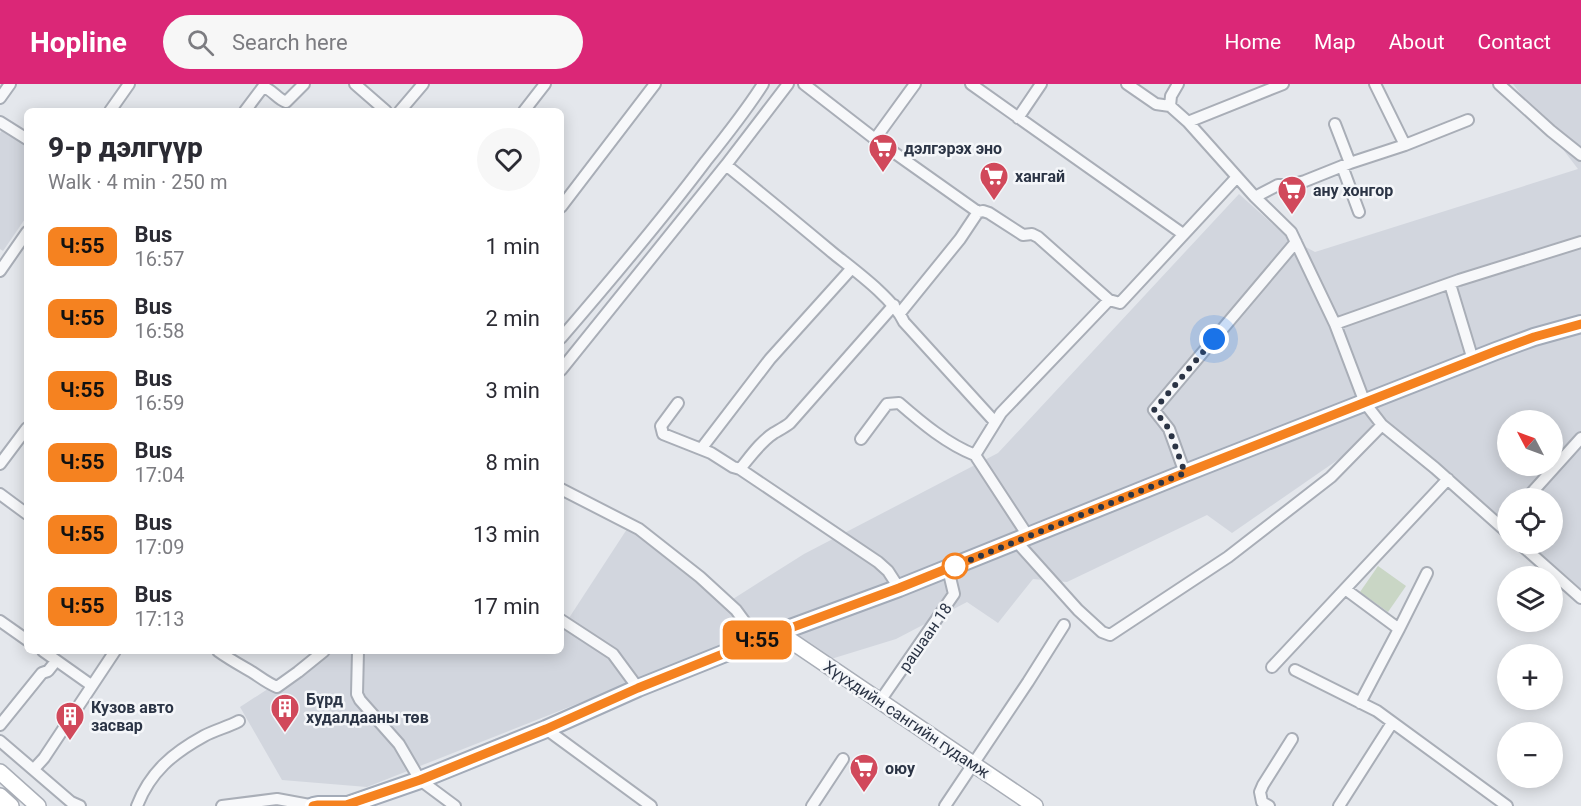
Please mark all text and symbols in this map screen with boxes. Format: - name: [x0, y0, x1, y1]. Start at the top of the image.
- search box: [163, 15, 583, 69]
- text: Hopline: [30, 26, 127, 59]
- icon: search: [184, 26, 217, 59]
- text: Search here: [232, 30, 348, 55]
- text: Home: [1225, 30, 1281, 54]
- text: Map: [1314, 30, 1356, 54]
- text: About: [1389, 30, 1445, 54]
- text: Contact: [1478, 30, 1551, 54]
- button: heart: [477, 128, 540, 191]
- text: 9-р дэлгүүр: [48, 131, 203, 164]
- supermarket icon: дэлгэрэх эно: [867, 132, 899, 174]
- place label: дэлгэрэх эно: [904, 139, 1002, 158]
- supermarket icon: хангай: [978, 160, 1010, 202]
- place label: хангай: [1015, 167, 1065, 186]
- text: Walk · 4 min · 250 m: [48, 170, 227, 194]
- supermarket icon: ану хонгор: [1276, 174, 1308, 216]
- place label: ану хонгор: [1313, 181, 1393, 200]
- text: Bus: [135, 222, 172, 247]
- text: Ч:55: [60, 234, 105, 258]
- text: 1 min: [485, 234, 540, 259]
- text: 16:57: [135, 247, 184, 271]
- text: Bus: [135, 294, 172, 319]
- text: Ч:55: [60, 306, 105, 330]
- text: 2 min: [485, 306, 540, 331]
- text: 16:58: [135, 319, 184, 343]
- your location: [1199, 324, 1229, 354]
- text: Bus: [135, 366, 172, 391]
- text: Ч:55: [60, 378, 105, 402]
- text: 3 min: [485, 378, 540, 403]
- text: 16:59: [135, 391, 184, 415]
- north arrow: [1497, 410, 1563, 476]
- map controls: [1497, 410, 1563, 788]
- text: Bus: [135, 438, 172, 463]
- text: Ч:55: [60, 450, 105, 474]
- text: 8 min: [485, 450, 540, 475]
- text: 17:04: [135, 463, 184, 487]
- button: locate: [1497, 488, 1563, 554]
- text: Bus: [135, 510, 172, 535]
- text: Ч:55: [60, 522, 105, 546]
- text: 13 min: [473, 522, 540, 547]
- text: 17:09: [135, 535, 184, 559]
- unlabelled marker: [942, 553, 968, 579]
- button: layers: [1497, 566, 1563, 632]
- text: Bus: [135, 582, 172, 607]
- text: Ч:55: [60, 594, 105, 618]
- text: 17 min: [473, 594, 540, 619]
- street label: рашаан 18: [895, 599, 956, 675]
- text: 17:13: [135, 607, 184, 631]
- line badge: Ч:55: [715, 620, 799, 660]
- text: Ч:55: [735, 628, 779, 652]
- button: +: [1497, 644, 1563, 710]
- street label: Хүүхдийн сангийн гудамж: [820, 657, 994, 783]
- place label: Бүрд худалдааны төв: [306, 690, 429, 727]
- building icon: Бүрд худалдааны төв: [269, 692, 301, 734]
- place label: Кузов авто засвар: [91, 698, 174, 735]
- building icon: Кузов авто засвар: [54, 700, 86, 742]
- button: −: [1497, 722, 1563, 788]
- supermarket icon: оюу: [848, 752, 880, 794]
- place label: оюу: [885, 759, 916, 778]

